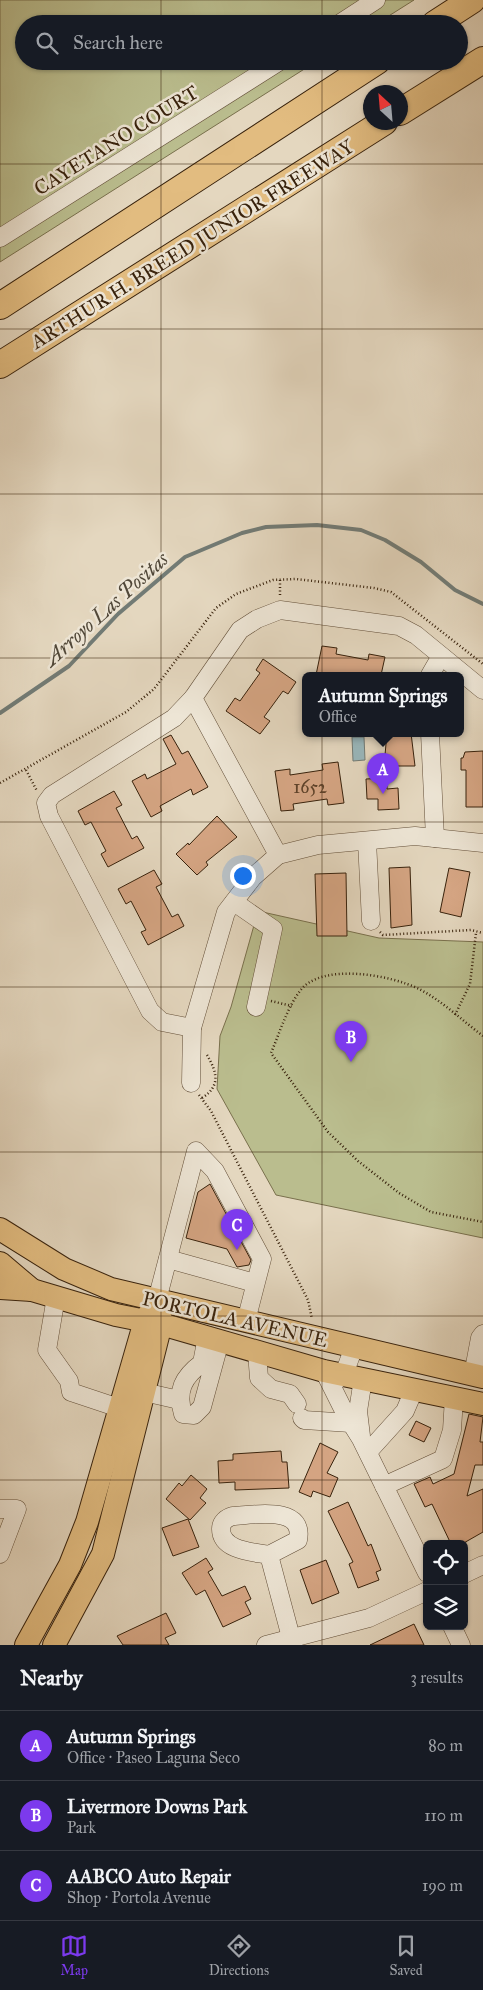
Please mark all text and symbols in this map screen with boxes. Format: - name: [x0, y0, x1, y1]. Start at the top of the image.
- search box: [15, 15, 468, 70]
- icon: search: [33, 29, 61, 57]
- text: Search here: [73, 31, 163, 54]
- street label: CAYETANO COURT: [30, 80, 203, 200]
- north arrow: [363, 85, 408, 130]
- street label: ARTHUR H. BREED JUNIOR FREEWAY: [25, 133, 359, 355]
- water label: Arroyo Las Positas: [37, 546, 174, 673]
- popup: [302, 672, 464, 737]
- text: Autumn Springs: [319, 684, 447, 707]
- text: Office: [319, 707, 357, 726]
- pin: A: [367, 753, 399, 794]
- house number: 1652: [293, 776, 327, 798]
- your location: [230, 863, 256, 889]
- pin: B: [335, 1021, 367, 1062]
- pin: C: [221, 1209, 253, 1250]
- street label: PORTOLA AVENUE: [140, 1286, 330, 1352]
- map controls: [423, 1540, 468, 1630]
- button: locate: [423, 1540, 468, 1585]
- button: layers: [423, 1585, 468, 1630]
- text: Nearby: [20, 1665, 83, 1691]
- text: 3 results: [410, 1668, 463, 1687]
- text: Autumn Springs: [67, 1725, 196, 1748]
- text: A: [31, 1736, 41, 1755]
- text: 80 m: [428, 1736, 463, 1755]
- text: Office · Paseo Laguna Seco: [67, 1748, 240, 1767]
- text: Livermore Downs Park: [67, 1795, 247, 1818]
- text: B: [31, 1806, 41, 1825]
- text: 110 m: [424, 1806, 463, 1825]
- text: Park: [67, 1818, 96, 1837]
- text: AABCO Auto Repair: [67, 1865, 231, 1888]
- text: C: [31, 1876, 41, 1895]
- text: 190 m: [422, 1876, 463, 1895]
- text: Shop · Portola Avenue: [67, 1888, 211, 1907]
- tab: Map: [60, 1932, 88, 1979]
- tab: Directions: [209, 1932, 269, 1979]
- tab: Saved: [390, 1932, 423, 1979]

